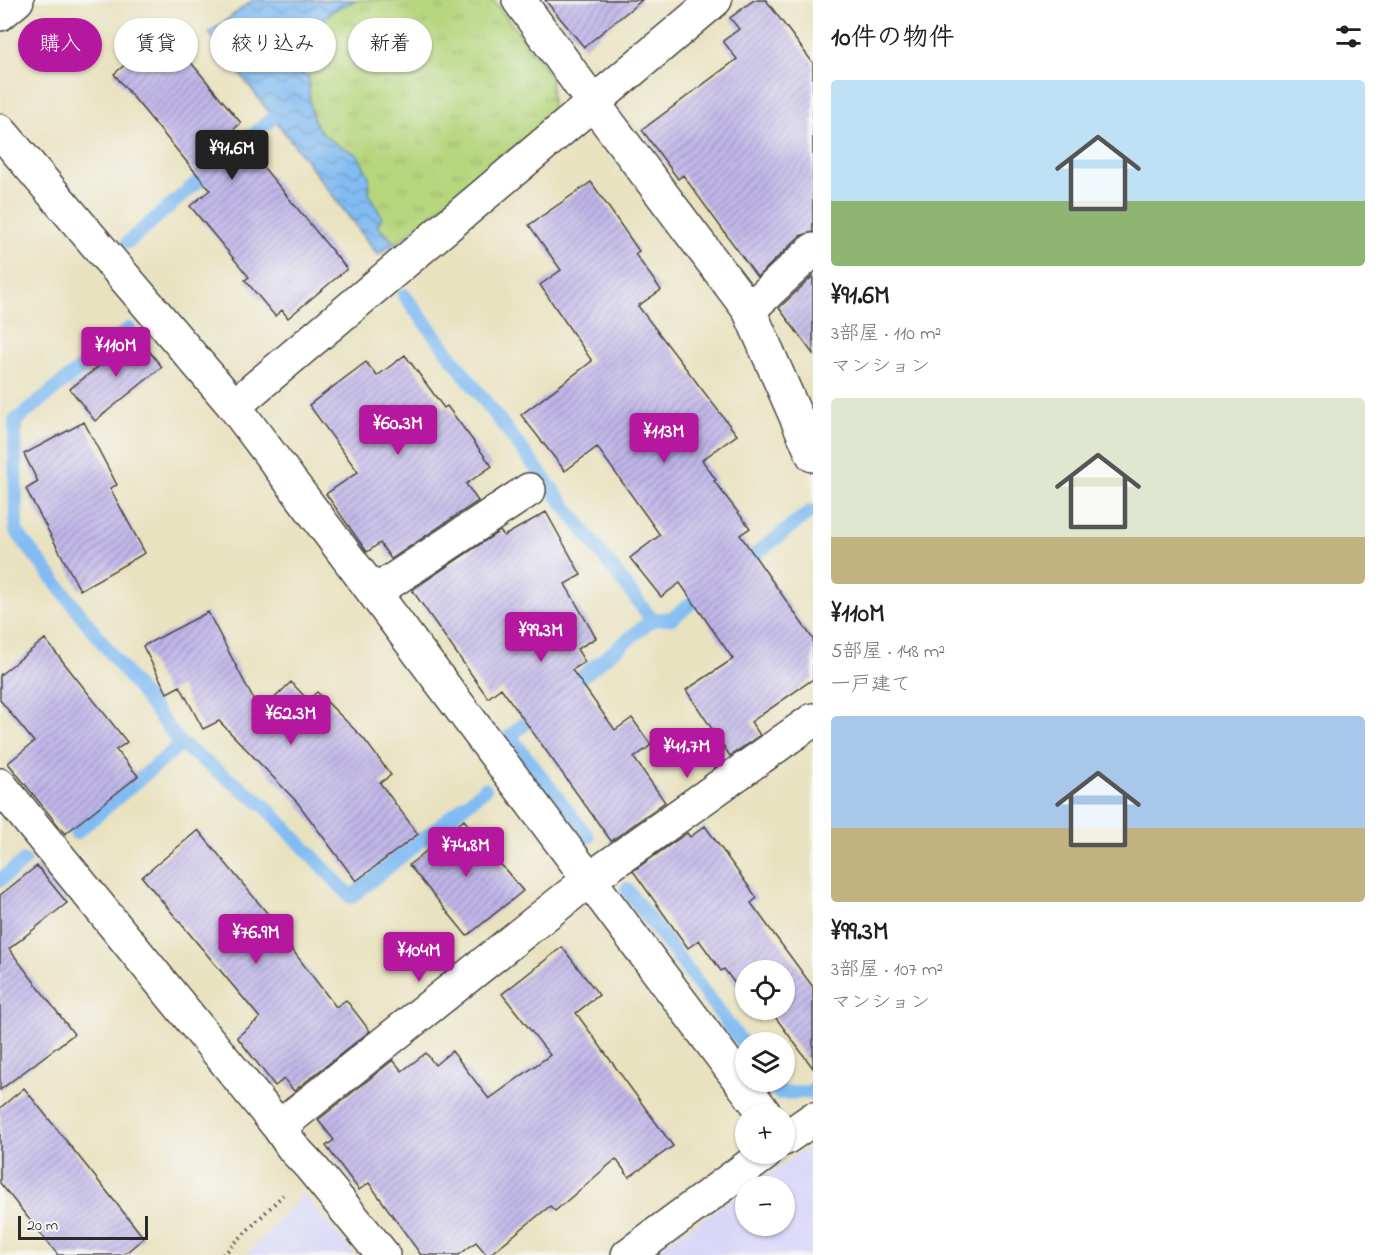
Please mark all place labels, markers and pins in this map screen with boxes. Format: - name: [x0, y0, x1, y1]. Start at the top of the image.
- pin: ¥91.6M: [183, 130, 281, 181]
- pin: ¥110M: [74, 327, 158, 378]
- pin: ¥60.3M: [349, 405, 447, 456]
- pin: ¥113M: [622, 413, 706, 464]
- pin: ¥99.3M: [492, 612, 590, 663]
- pin: ¥62.3M: [242, 695, 340, 746]
- pin: ¥41.7M: [638, 728, 736, 779]
- pin: ¥74.8M: [417, 827, 515, 878]
- pin: ¥76.9M: [207, 914, 305, 965]
- pin: ¥104M: [377, 932, 461, 983]

